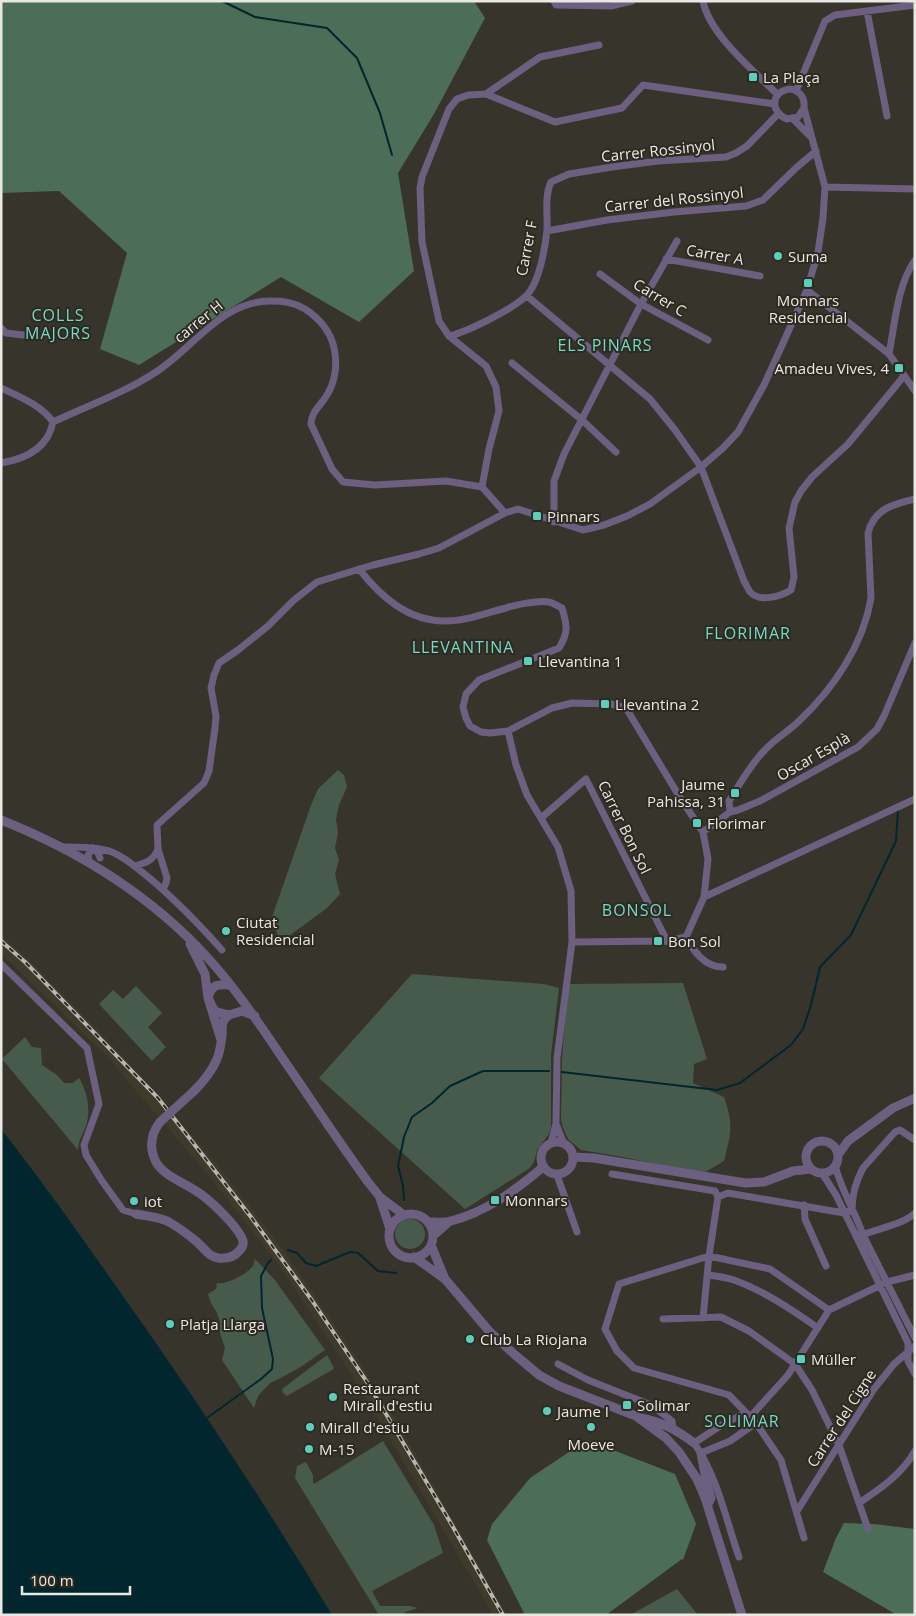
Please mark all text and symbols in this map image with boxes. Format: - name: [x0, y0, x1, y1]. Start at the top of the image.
- place label: La Plaça: [763, 67, 820, 87]
- marker: La Plaça: [747, 71, 759, 83]
- street label: Carrer Rossinyol: [600, 134, 716, 166]
- street label: Carrer del Rossinyol: [604, 182, 744, 216]
- street label: Carrer F: [511, 218, 541, 278]
- street label: Carrer A: [685, 239, 746, 269]
- place label: Suma: [788, 246, 828, 266]
- marker: Suma: [772, 250, 784, 262]
- street label: Carrer C: [630, 274, 690, 320]
- marker: Monnars Residencial: [802, 277, 814, 289]
- place label: Monnars Residencial: [769, 290, 847, 327]
- street label: carrer H: [169, 295, 227, 347]
- district label: COLLS MAJORS: [25, 304, 91, 344]
- district label: ELS PINARS: [557, 334, 653, 356]
- place label: Amadeu Vives, 4: [774, 358, 889, 378]
- marker: Amadeu Vives, 4: [893, 362, 905, 374]
- place label: Pinnars: [547, 506, 600, 526]
- marker: Pinnars: [531, 510, 543, 522]
- district label: FLORIMAR: [705, 622, 791, 644]
- district label: LLEVANTINA: [412, 636, 514, 658]
- place label: Llevantina 1: [538, 651, 622, 671]
- marker: Llevantina 1: [522, 655, 534, 667]
- place label: Llevantina 2: [615, 694, 699, 714]
- marker: Llevantina 2: [599, 698, 611, 710]
- street label: Oscar Esplà: [773, 727, 853, 785]
- place label: Jaume Pahissa, 31: [647, 774, 725, 811]
- street label: Carrer Bon Sol: [594, 777, 656, 877]
- marker: Jaume Pahissa, 31: [729, 787, 741, 799]
- place label: Florimar: [707, 813, 766, 833]
- marker: Florimar: [691, 817, 703, 829]
- district label: BONSOL: [602, 899, 672, 921]
- place label: Ciutat Residencial: [236, 912, 315, 949]
- marker: Ciutat Residencial: [220, 925, 232, 937]
- place label: Bon Sol: [668, 931, 721, 951]
- marker: Bon Sol: [652, 935, 664, 947]
- place label: Monnars: [505, 1190, 568, 1210]
- place label: iot: [144, 1191, 162, 1211]
- marker: Monnars: [489, 1194, 501, 1206]
- marker: iot: [128, 1195, 140, 1207]
- place label: Platja Llarga: [180, 1314, 265, 1334]
- marker: Platja Llarga: [164, 1318, 176, 1330]
- place label: Club La Riojana: [480, 1329, 587, 1349]
- marker: Club La Riojana: [464, 1333, 476, 1345]
- place label: Müller: [811, 1349, 856, 1369]
- marker: Müller: [795, 1353, 807, 1365]
- street label: Carrer del Cigne: [802, 1365, 880, 1471]
- place label: Restaurant Mirall d'estiu: [343, 1378, 433, 1415]
- marker: Restaurant Mirall d'estiu: [327, 1391, 339, 1403]
- place label: Solimar: [637, 1395, 690, 1415]
- marker: Solimar: [621, 1399, 633, 1411]
- place label: Jaume I: [555, 1401, 609, 1421]
- marker: Jaume I: [541, 1405, 553, 1417]
- district label: SOLIMAR: [704, 1410, 780, 1432]
- place label: Mirall d'estiu: [320, 1417, 410, 1437]
- marker: Mirall d'estiu: [304, 1421, 316, 1433]
- marker: Moeve: [585, 1421, 597, 1433]
- place label: Moeve: [568, 1434, 614, 1454]
- place label: M-15: [319, 1439, 354, 1459]
- marker: M-15: [303, 1443, 315, 1455]
- scale bar: [22, 1564, 130, 1596]
- text: 100 m: [30, 1570, 74, 1590]

